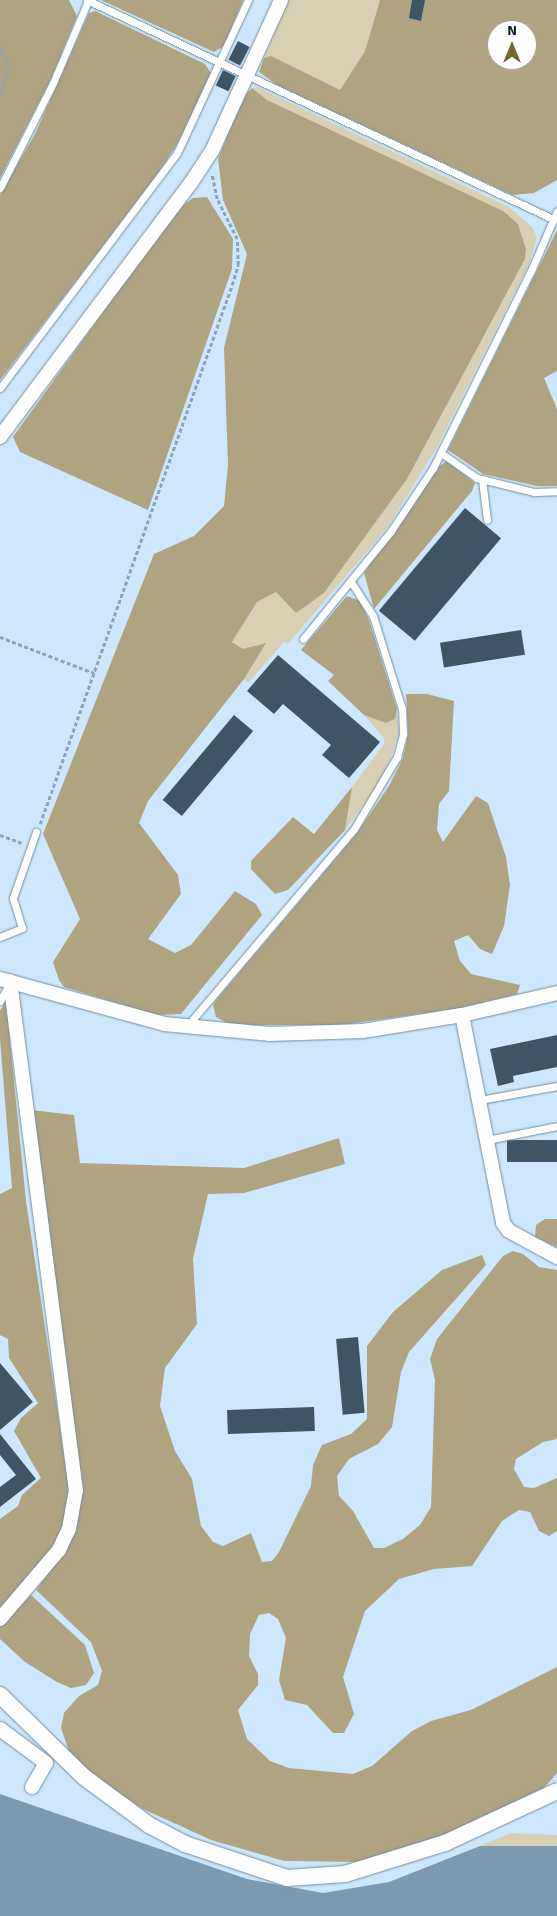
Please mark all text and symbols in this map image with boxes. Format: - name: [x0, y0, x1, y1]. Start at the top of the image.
- north arrow: [487, 20, 537, 70]
- text: N: [507, 22, 517, 39]

